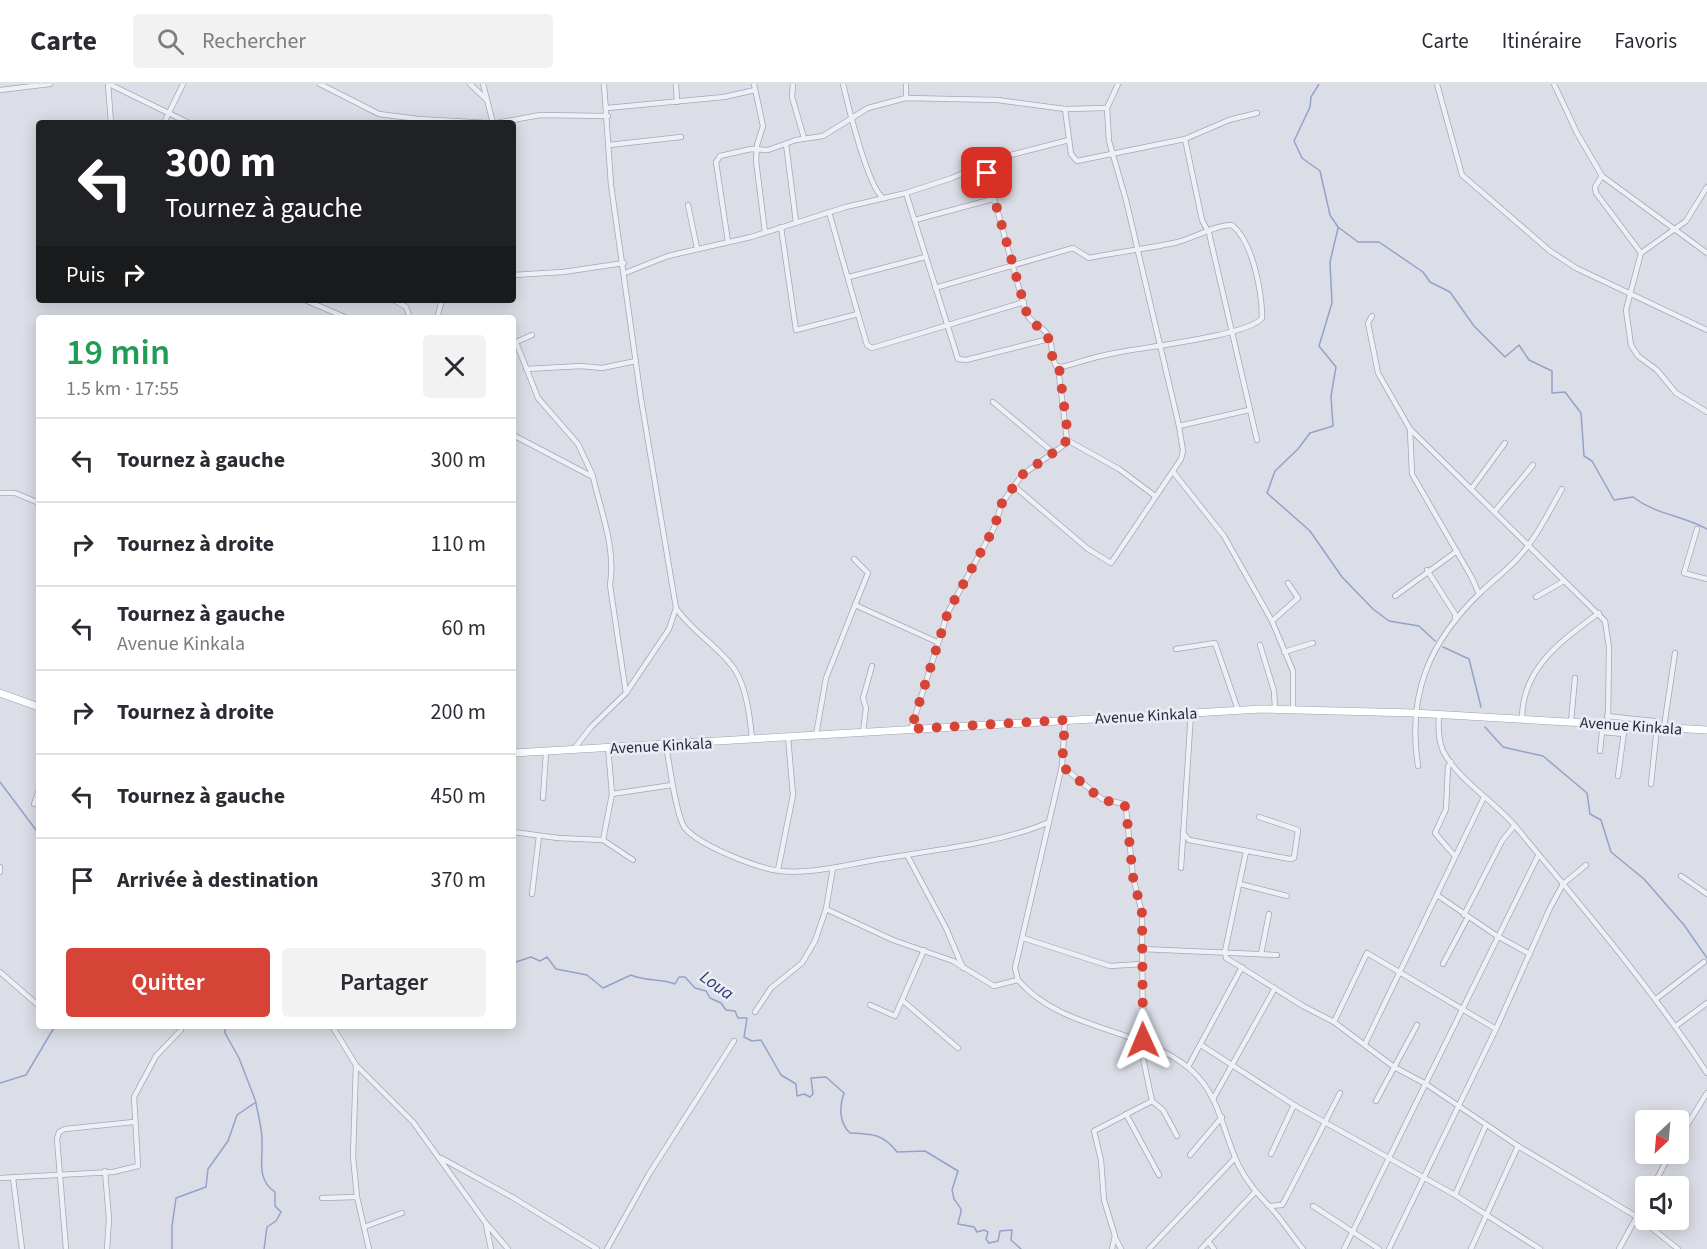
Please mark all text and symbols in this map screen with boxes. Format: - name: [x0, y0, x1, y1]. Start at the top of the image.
- search box: [133, 14, 553, 68]
- text: Carte: [30, 21, 97, 61]
- icon: search: [154, 25, 187, 58]
- text: Rechercher: [202, 25, 306, 57]
- text: Carte: [1422, 26, 1469, 56]
- text: Itinéraire: [1502, 26, 1581, 56]
- text: Favoris: [1614, 26, 1677, 56]
- text: 300 m: [165, 133, 276, 193]
- icon: left: [66, 144, 144, 222]
- pin: [961, 147, 1012, 198]
- icon: arrive: [970, 156, 1003, 189]
- text: Tournez à gauche: [165, 189, 362, 228]
- icon: right: [117, 258, 150, 291]
- text: Puis: [66, 259, 105, 291]
- text: 19 min: [66, 327, 170, 378]
- button: close: [423, 335, 486, 398]
- text: 1.5 km · 17:55: [66, 375, 179, 403]
- icon: left: [66, 444, 99, 477]
- text: Tournez à gauche: [117, 444, 285, 476]
- text: 300 m: [431, 444, 486, 476]
- icon: right: [66, 528, 99, 561]
- text: Tournez à droite: [117, 528, 274, 560]
- text: 110 m: [431, 528, 486, 560]
- text: Tournez à gauche: [117, 598, 285, 630]
- icon: left: [66, 612, 99, 645]
- text: 60 m: [441, 612, 486, 644]
- text: Avenue Kinkala: [117, 630, 245, 658]
- icon: right: [66, 696, 99, 729]
- text: Tournez à droite: [117, 696, 274, 728]
- text: 200 m: [431, 696, 486, 728]
- street label: Avenue Kinkala: [1094, 702, 1198, 730]
- street label: Avenue Kinkala: [1579, 711, 1683, 741]
- street label: Avenue Kinkala: [609, 732, 713, 760]
- icon: left: [66, 780, 99, 813]
- text: Tournez à gauche: [117, 780, 285, 812]
- text: 450 m: [431, 780, 486, 812]
- icon: arrive: [66, 864, 99, 897]
- text: Arrivée à destination: [117, 864, 319, 896]
- text: 370 m: [431, 864, 486, 896]
- button: Quitter: [66, 948, 270, 1017]
- button: Partager: [282, 948, 486, 1017]
- water label: Loua: [695, 965, 739, 1006]
- position arrow: [1111, 1008, 1175, 1072]
- north arrow: [1635, 1110, 1689, 1164]
- map controls: [1635, 1110, 1689, 1230]
- button: sound: [1635, 1176, 1689, 1230]

